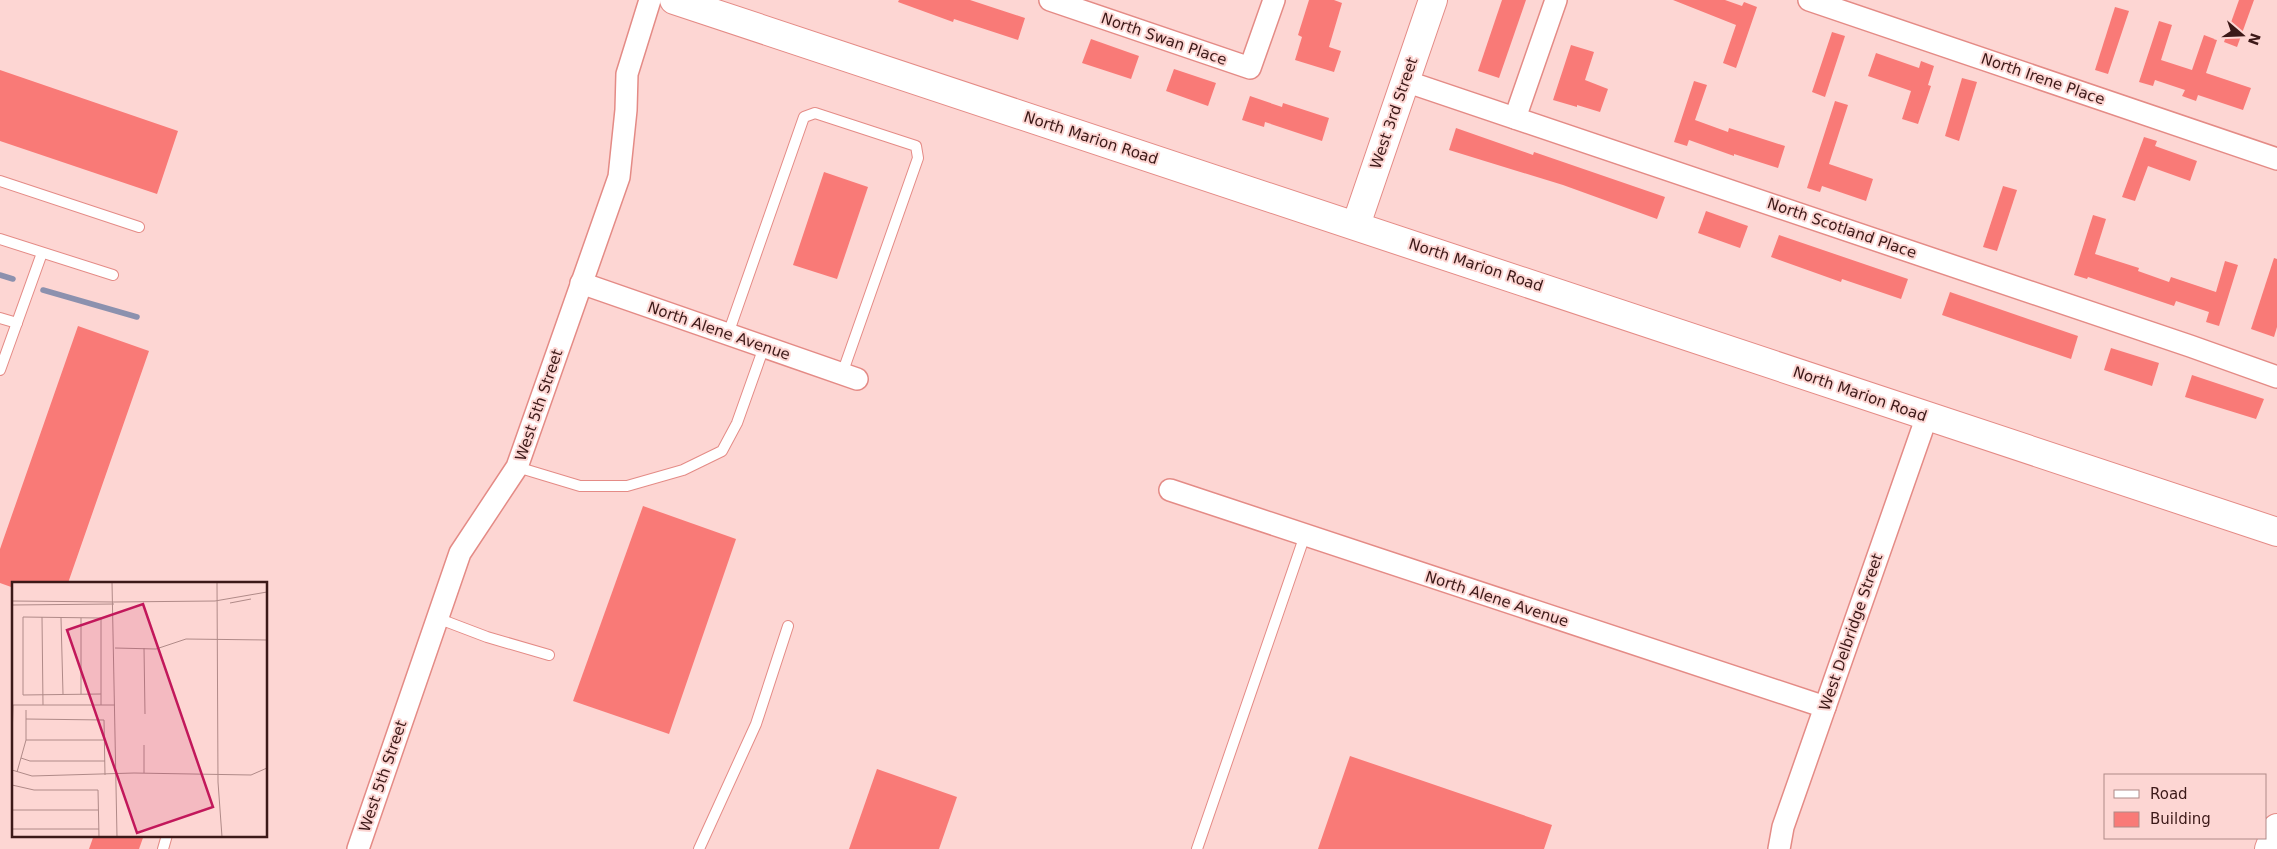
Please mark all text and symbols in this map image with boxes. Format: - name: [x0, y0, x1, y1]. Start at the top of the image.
- street label: North Swan Place: [1099, 9, 1229, 69]
- north arrow: [2217, 10, 2267, 60]
- text: N: [2245, 31, 2264, 47]
- street label: North Irene Place: [1979, 49, 2107, 109]
- street label: West 3rd Street: [1366, 55, 1422, 171]
- street label: North Marion Road: [1022, 108, 1160, 168]
- street label: North Scotland Place: [1765, 194, 1919, 262]
- street label: North Marion Road: [1407, 235, 1545, 295]
- street label: North Alene Avenue: [645, 298, 793, 364]
- street label: West 5th Street: [511, 347, 567, 463]
- street label: North Marion Road: [1791, 363, 1929, 425]
- street label: West Delbridge Street: [1816, 551, 1886, 713]
- street label: North Alene Avenue: [1423, 567, 1571, 631]
- inset map: [12, 582, 268, 836]
- street label: West 5th Street: [355, 718, 411, 834]
- legend: [2104, 774, 2267, 839]
- text: Road: [2150, 785, 2188, 803]
- text: Building: [2150, 810, 2211, 828]

